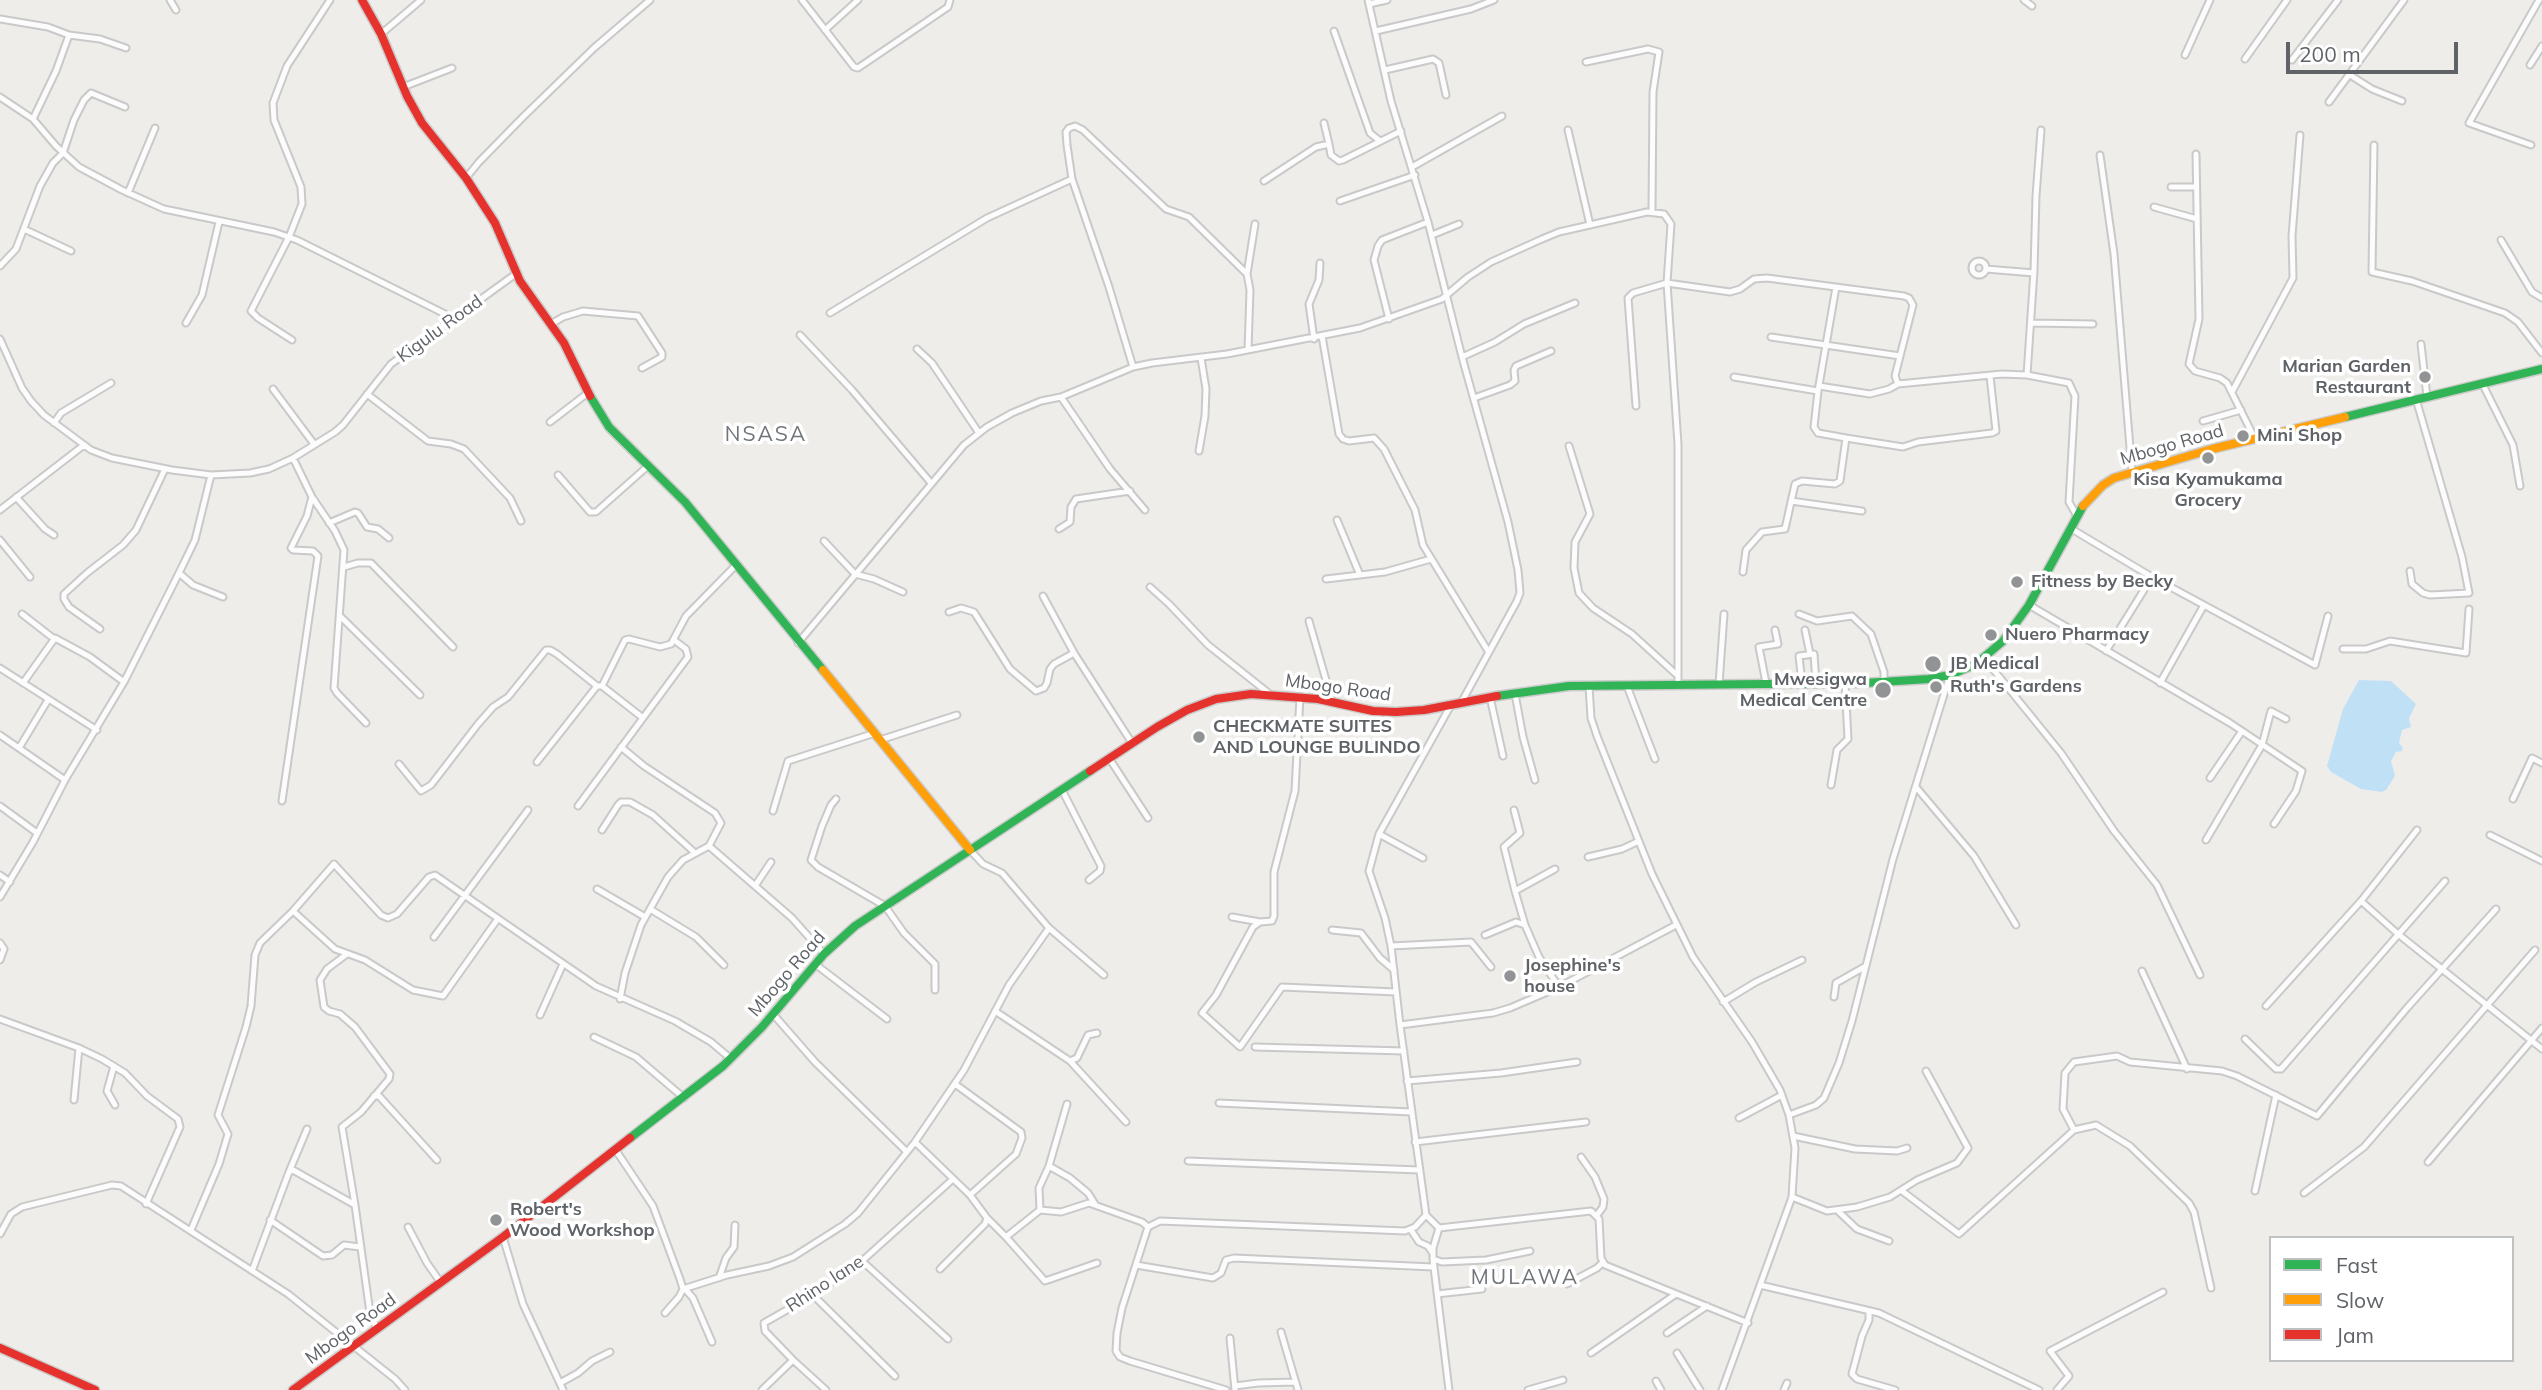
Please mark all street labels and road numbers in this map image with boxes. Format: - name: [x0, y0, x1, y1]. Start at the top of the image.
- street label: Kigulu Road: [393, 291, 487, 367]
- street label: Mbogo Road: [2118, 420, 2226, 470]
- street label: Mbogo Road: [1284, 670, 1392, 706]
- street label: Mbogo Road: [744, 927, 830, 1021]
- street label: Rhino lane: [782, 1251, 868, 1317]
- street label: Mbogo Road: [302, 1289, 400, 1369]

